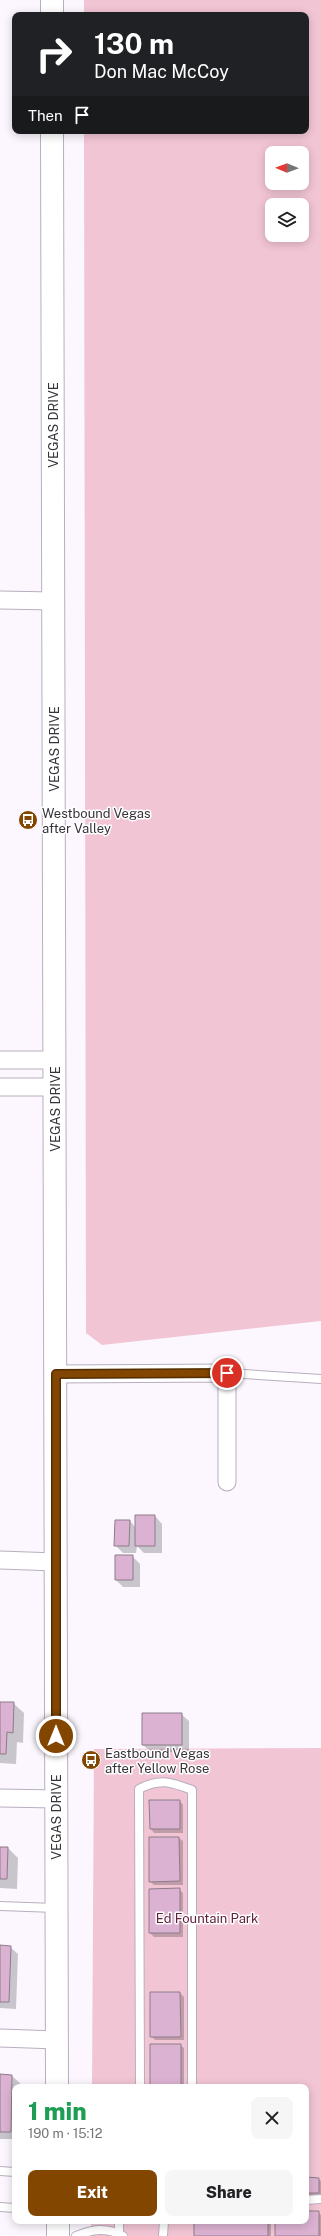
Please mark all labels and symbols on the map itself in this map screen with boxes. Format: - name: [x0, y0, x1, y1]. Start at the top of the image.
- north arrow: [265, 146, 309, 190]
- street label: VEGAS DRIVE: [46, 382, 61, 468]
- street label: VEGAS DRIVE: [47, 706, 62, 792]
- place label: Westbound Vegas after Valley: [42, 806, 151, 836]
- bus stop icon: Westbound Vegas after Valley: [17, 809, 39, 831]
- street label: VEGAS DRIVE: [48, 1066, 63, 1152]
- pin: [210, 1356, 244, 1390]
- position arrow: [35, 1715, 77, 1757]
- place label: Eastbound Vegas after Yellow Rose: [105, 1746, 210, 1776]
- bus stop icon: Eastbound Vegas after Yellow Rose: [80, 1749, 102, 1771]
- street label: VEGAS DRIVE: [49, 1774, 64, 1860]
- park label: Ed Fountain Park: [156, 1911, 258, 1926]

